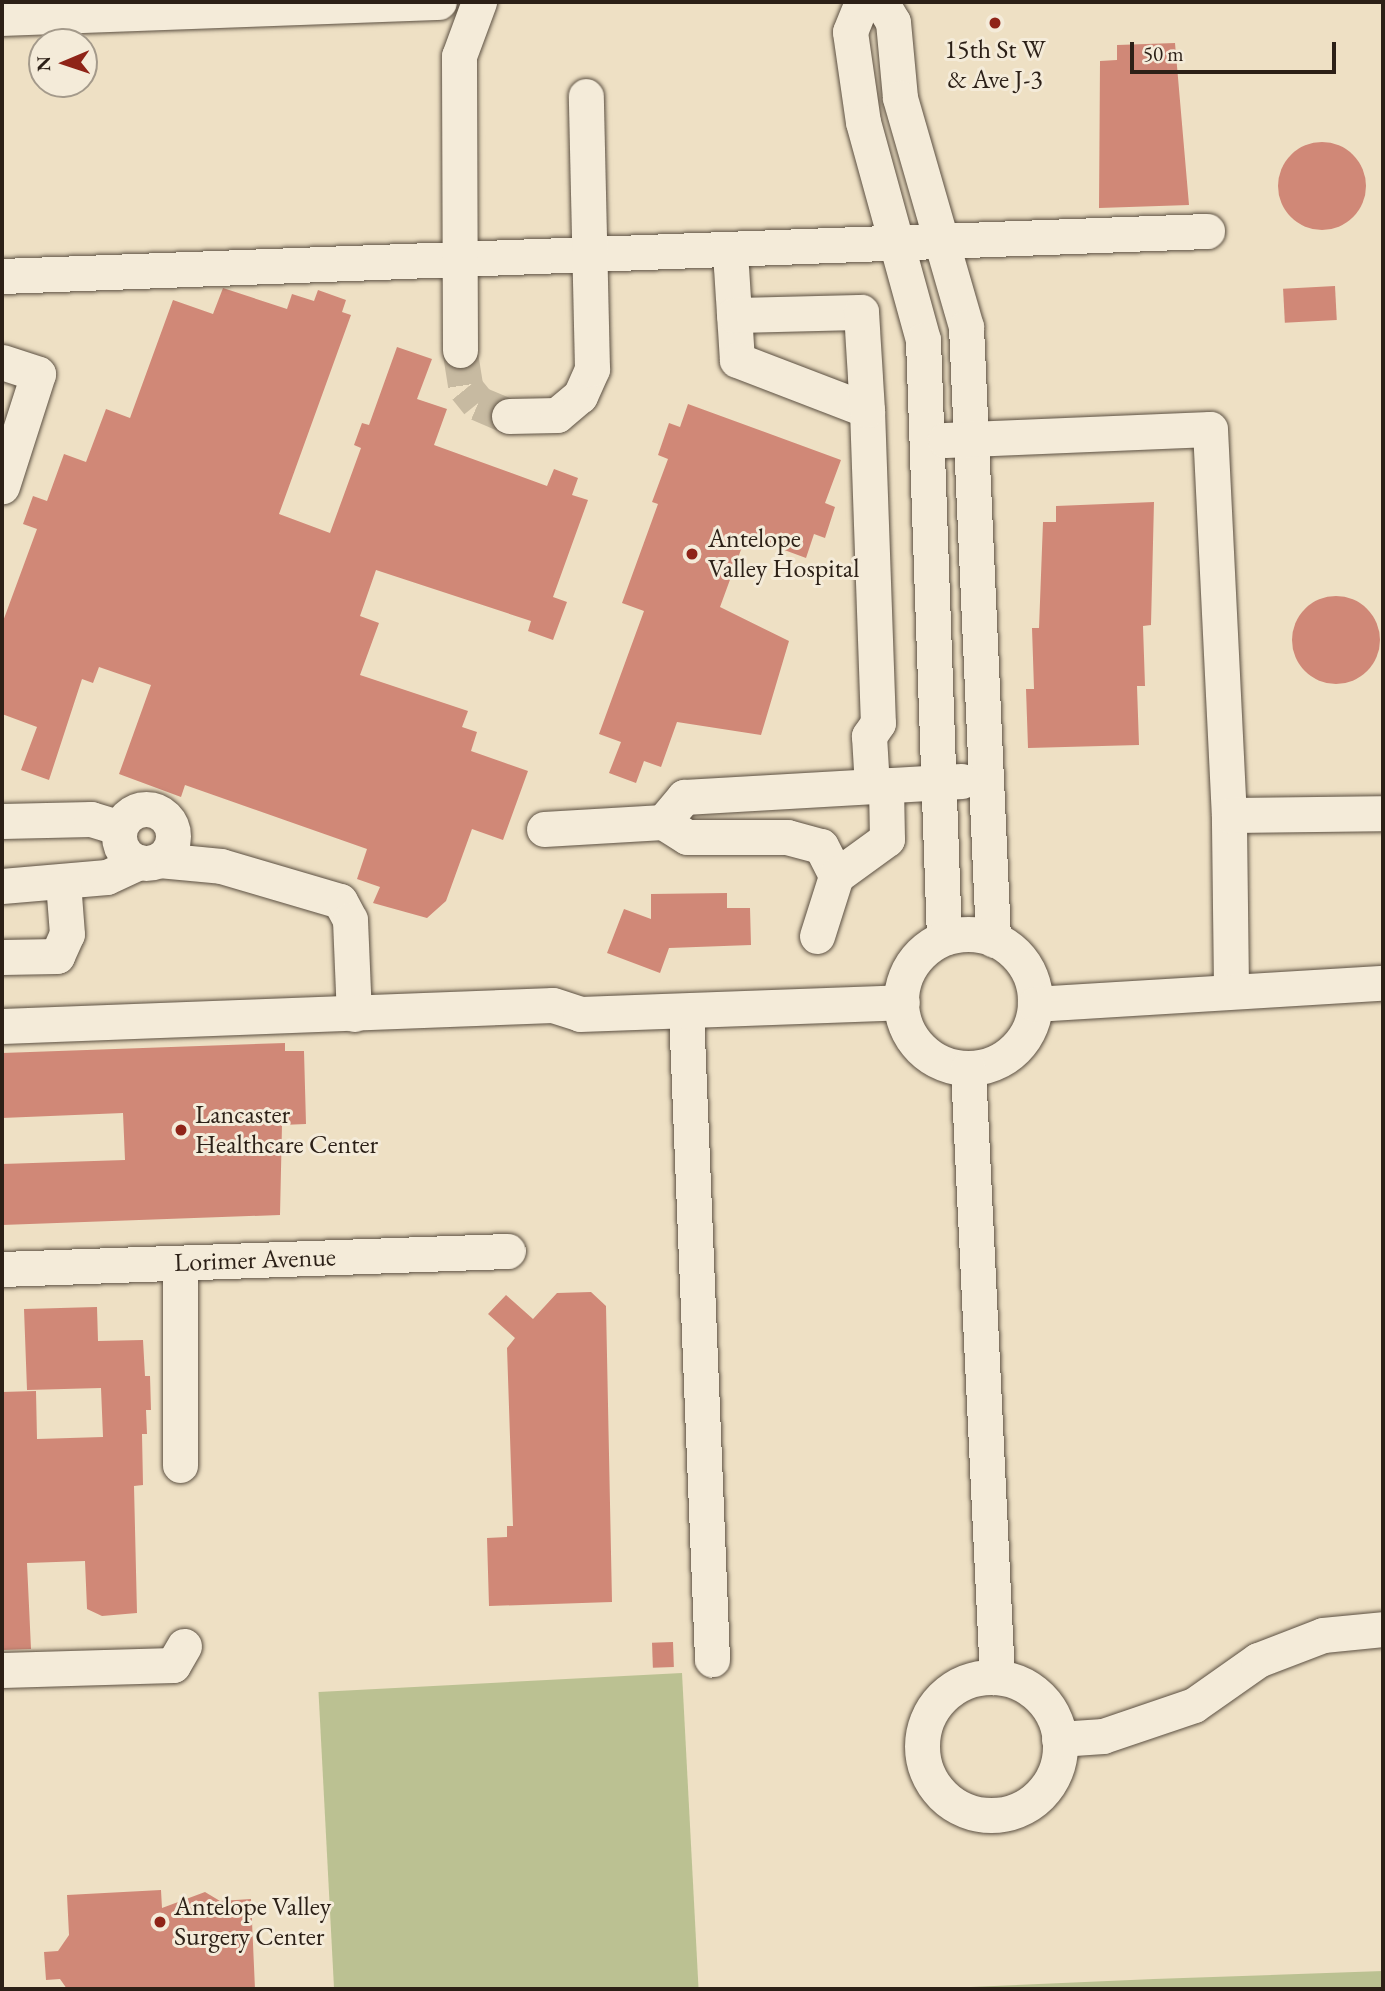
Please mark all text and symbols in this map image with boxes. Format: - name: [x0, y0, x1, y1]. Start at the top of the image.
- marker: 15th St W & Ave J-3: [987, 15, 1003, 31]
- north arrow: [28, 28, 98, 98]
- scale bar: [1133, 28, 1340, 72]
- place label: 15th St W & Ave J-3: [945, 34, 1045, 96]
- text: 50 m: [1143, 40, 1184, 67]
- text: N: [31, 56, 56, 72]
- place label: Antelope Valley Hospital: [708, 523, 859, 584]
- marker: Antelope Valley Hospital: [682, 544, 702, 564]
- place label: Lancaster Healthcare Center: [195, 1099, 378, 1160]
- marker: Lancaster Healthcare Center: [173, 1122, 189, 1138]
- street label: Lorimer Avenue: [174, 1242, 336, 1278]
- place label: Antelope Valley Surgery Center: [174, 1891, 331, 1952]
- marker: Antelope Valley Surgery Center: [152, 1914, 168, 1930]

